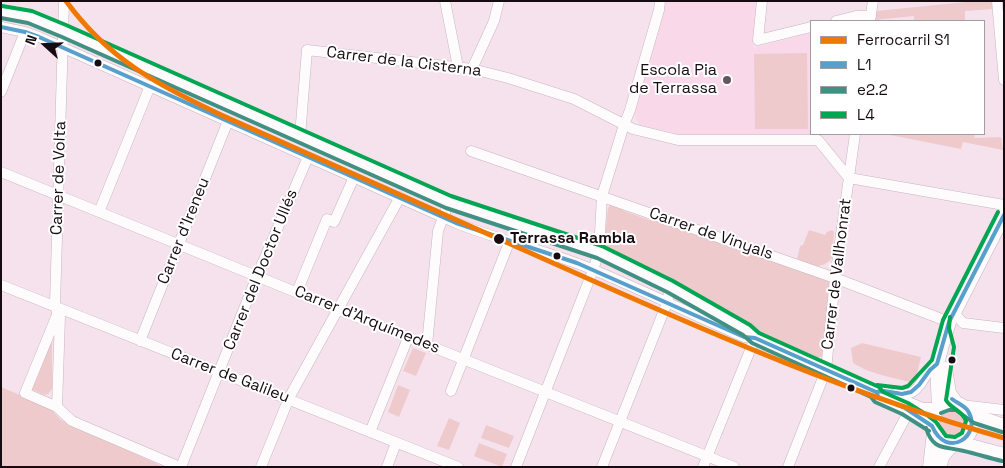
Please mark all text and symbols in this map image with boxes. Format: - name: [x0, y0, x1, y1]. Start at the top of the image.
- north arrow: [20, 20, 70, 70]
- legend: [810, 20, 985, 135]
- text: Ferrocarril S1: [857, 30, 950, 49]
- text: N: [21, 32, 41, 47]
- street label: Carrer de la Cisterna: [325, 43, 483, 81]
- text: L1: [857, 55, 871, 74]
- unlabelled marker: [93, 58, 103, 68]
- place label: Escola Pia de Terrassa: [629, 61, 717, 99]
- marker: Escola Pia de Terrassa: [721, 74, 733, 86]
- text: e2.2: [857, 80, 888, 99]
- text: L4: [857, 105, 875, 124]
- street label: Carrer de Volta: [47, 121, 71, 235]
- street label: Carrer d'Ireneu: [154, 175, 214, 287]
- street label: Carrer del Doctor Ullés: [220, 187, 302, 353]
- street label: Carrer de Vallhonrat: [818, 197, 856, 351]
- street label: Carrer de Vinyals: [647, 204, 775, 264]
- place label: Terrassa Rambla: [510, 229, 636, 249]
- marker: Terrassa Rambla: [492, 232, 506, 246]
- unlabelled marker: [552, 251, 562, 261]
- street label: Carrer d'Arquímedes: [292, 282, 442, 358]
- street label: Carrer de Galileu: [168, 345, 292, 407]
- unlabelled marker: [947, 355, 957, 365]
- unlabelled marker: [846, 383, 856, 393]

